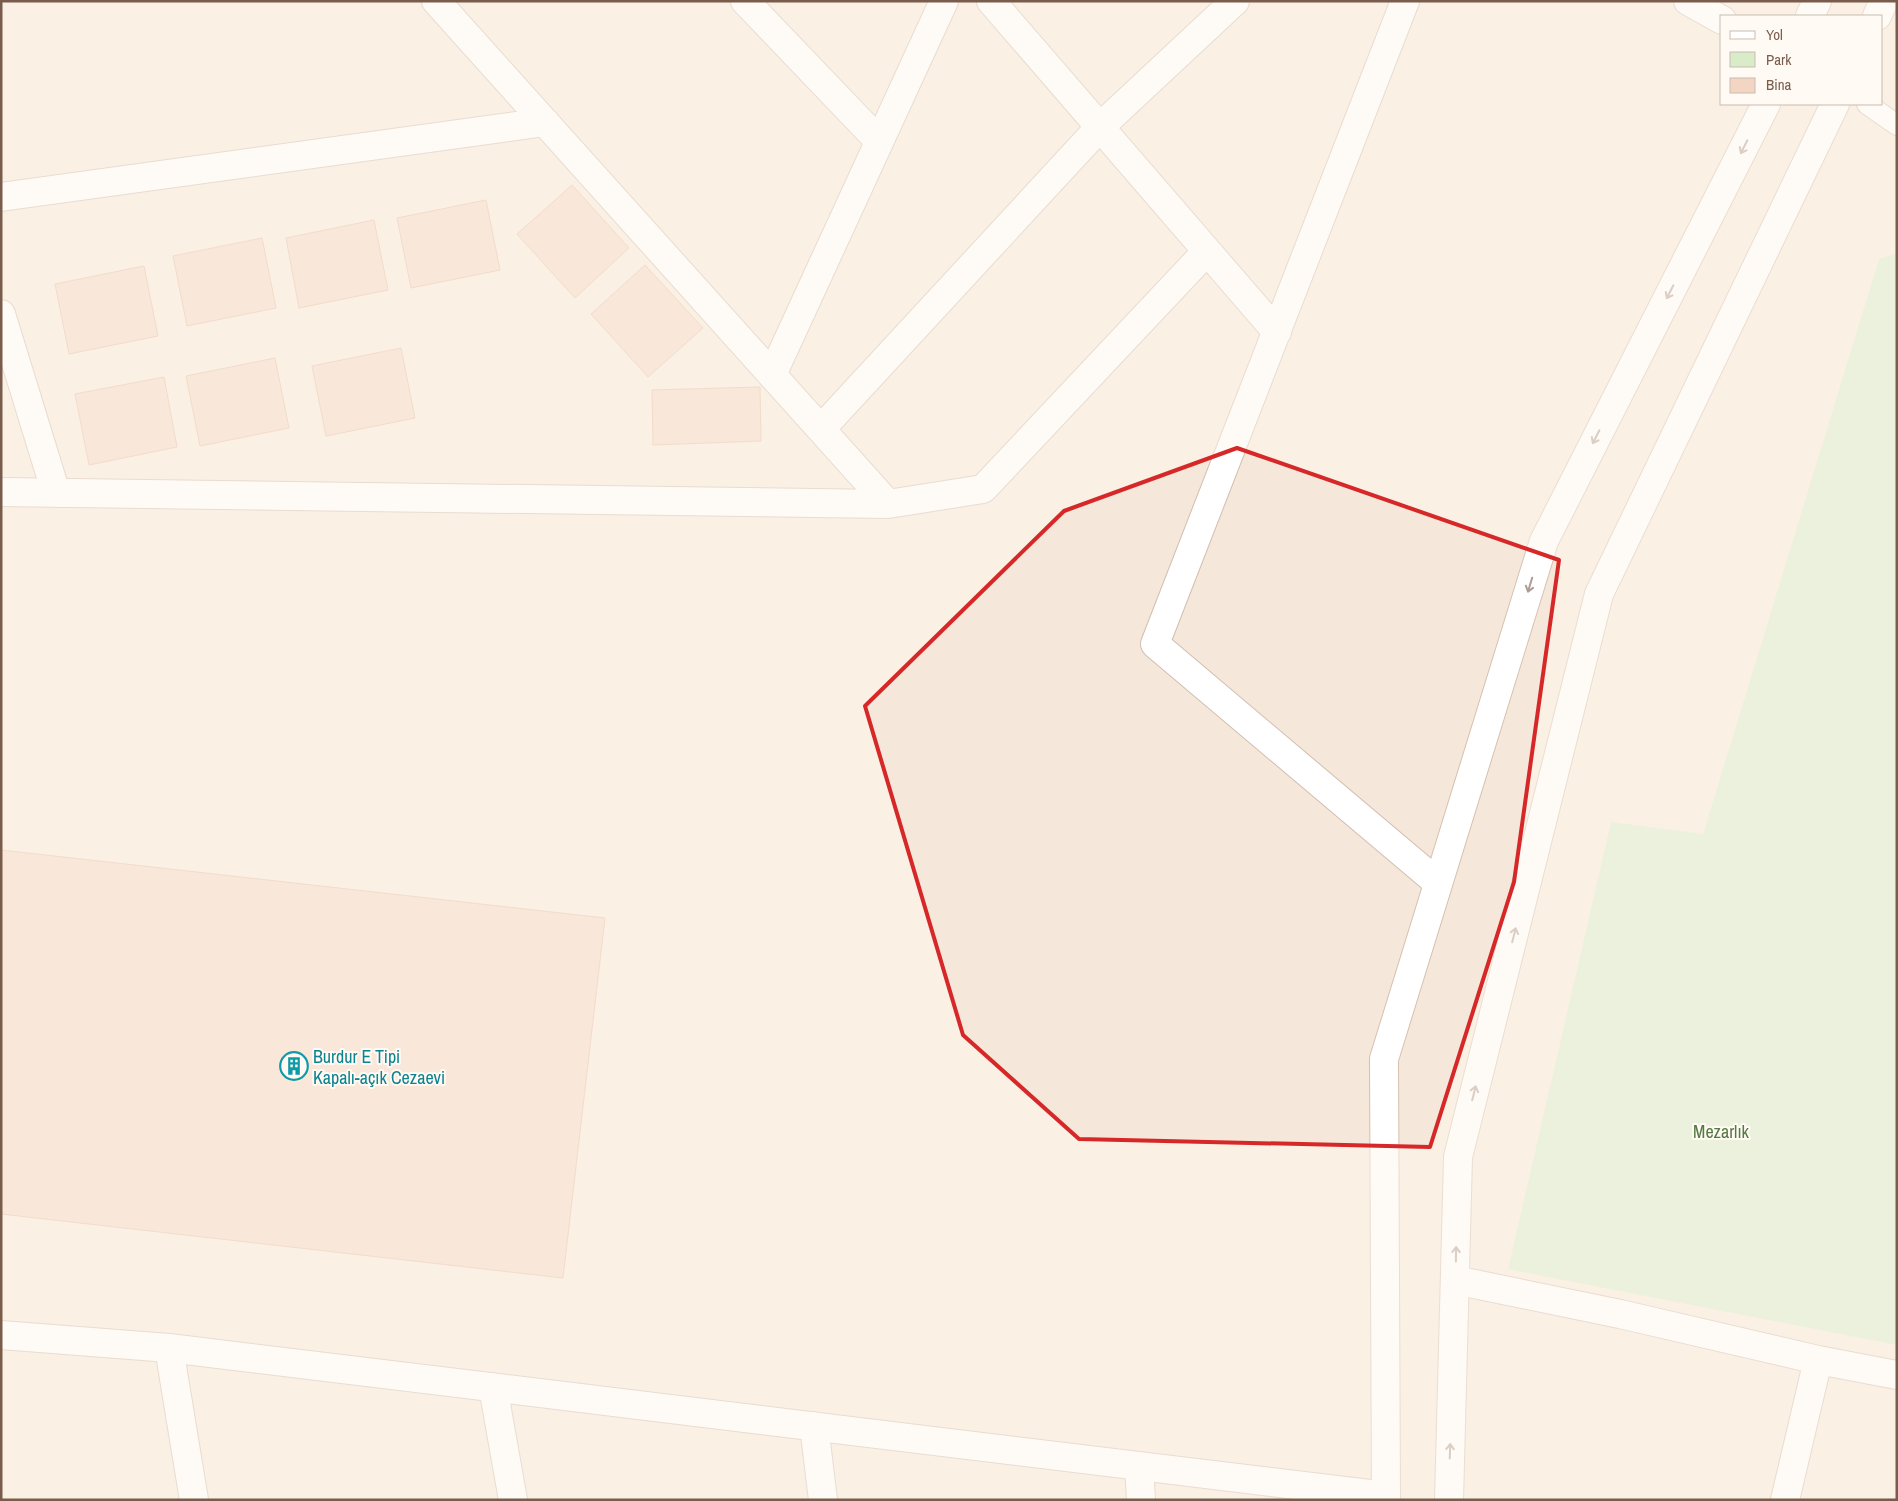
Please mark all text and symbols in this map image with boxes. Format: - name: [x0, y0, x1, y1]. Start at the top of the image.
- legend: [1720, 15, 1883, 105]
- text: Yol: [1766, 24, 1783, 45]
- text: Park: [1766, 49, 1792, 70]
- text: Bina: [1766, 74, 1791, 95]
- one-way arrow: [1739, 139, 1748, 154]
- one-way arrow: [1665, 284, 1674, 299]
- one-way arrow: [1591, 429, 1601, 444]
- one-way arrow: [1525, 576, 1535, 592]
- one-way arrow: [1510, 928, 1519, 944]
- place label: Burdur E Tipi Kapalı-açık Cezaevi: [313, 1044, 445, 1090]
- building icon: Burdur E Tipi Kapalı-açık Cezaevi: [279, 1051, 309, 1081]
- one-way arrow: [1470, 1086, 1479, 1102]
- park label: Mezarlık: [1693, 1119, 1750, 1144]
- one-way arrow: [1451, 1246, 1461, 1262]
- one-way arrow: [1446, 1443, 1455, 1459]

